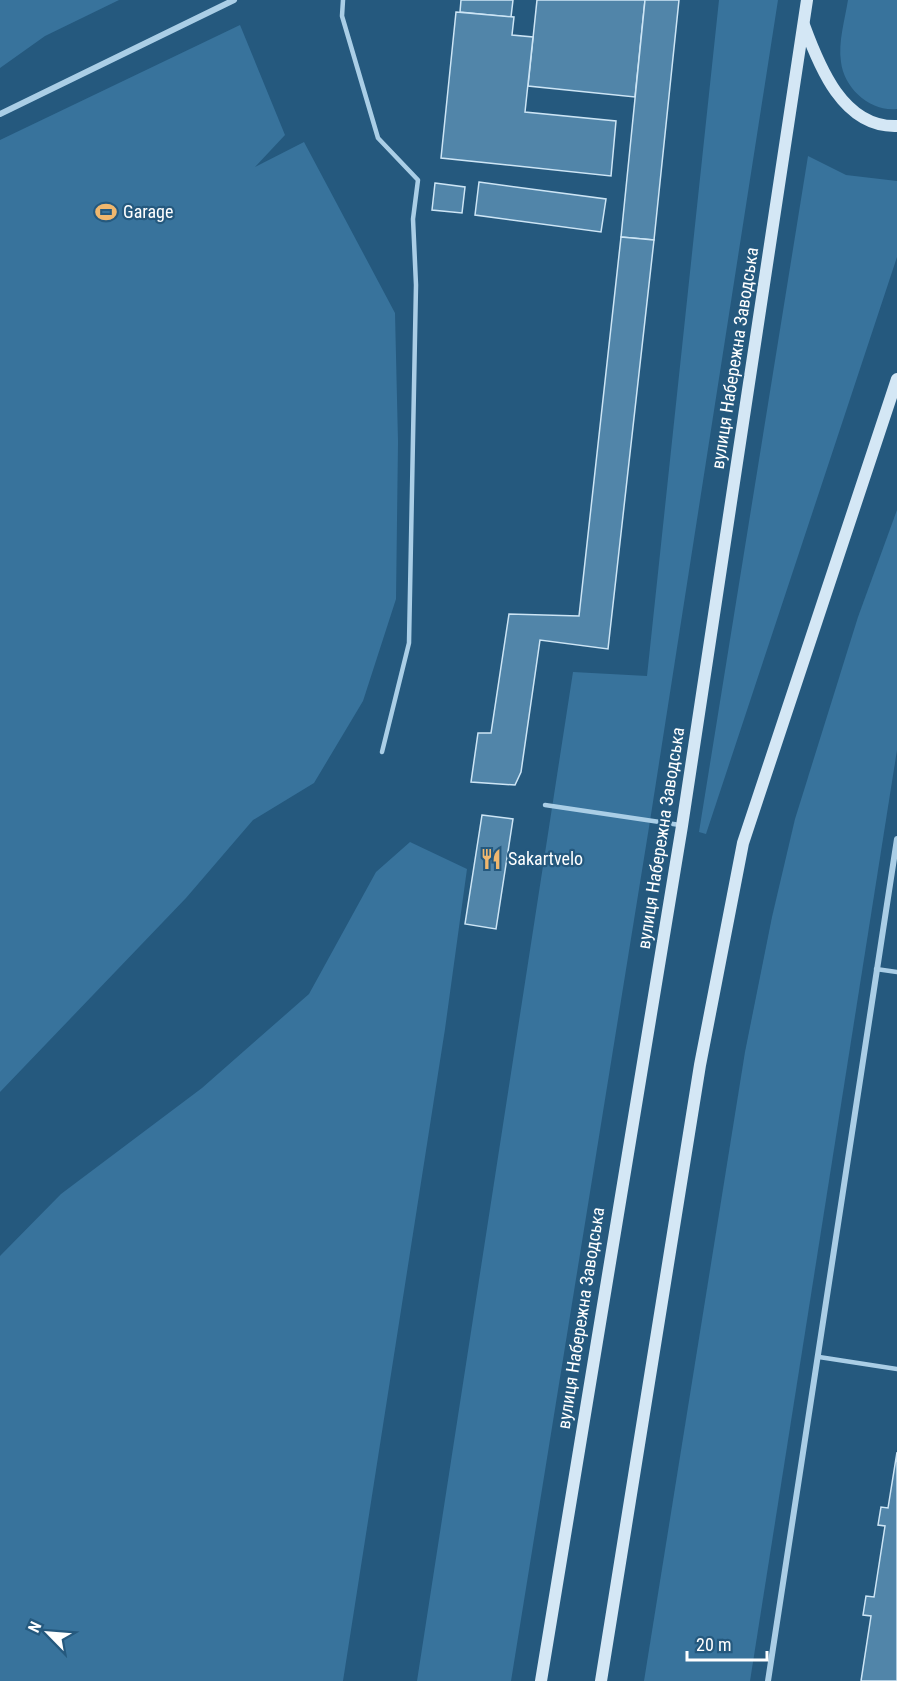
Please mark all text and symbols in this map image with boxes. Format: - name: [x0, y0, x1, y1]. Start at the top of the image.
- sports icon: Garage: [94, 200, 118, 224]
- place label: Garage: [123, 201, 173, 222]
- street label: вулиця Набережна Заводська: [707, 246, 762, 470]
- street label: вулиця Набережна Заводська: [633, 726, 688, 950]
- restaurant icon: Sakartvelo: [479, 847, 503, 871]
- place label: Sakartvelo: [508, 848, 583, 869]
- street label: вулиця Набережна Заводська: [553, 1206, 608, 1430]
- north arrow: [18, 1603, 78, 1663]
- text: N: [24, 1618, 46, 1635]
- scale bar: [687, 1624, 766, 1662]
- text: 20 m: [696, 1634, 731, 1655]

